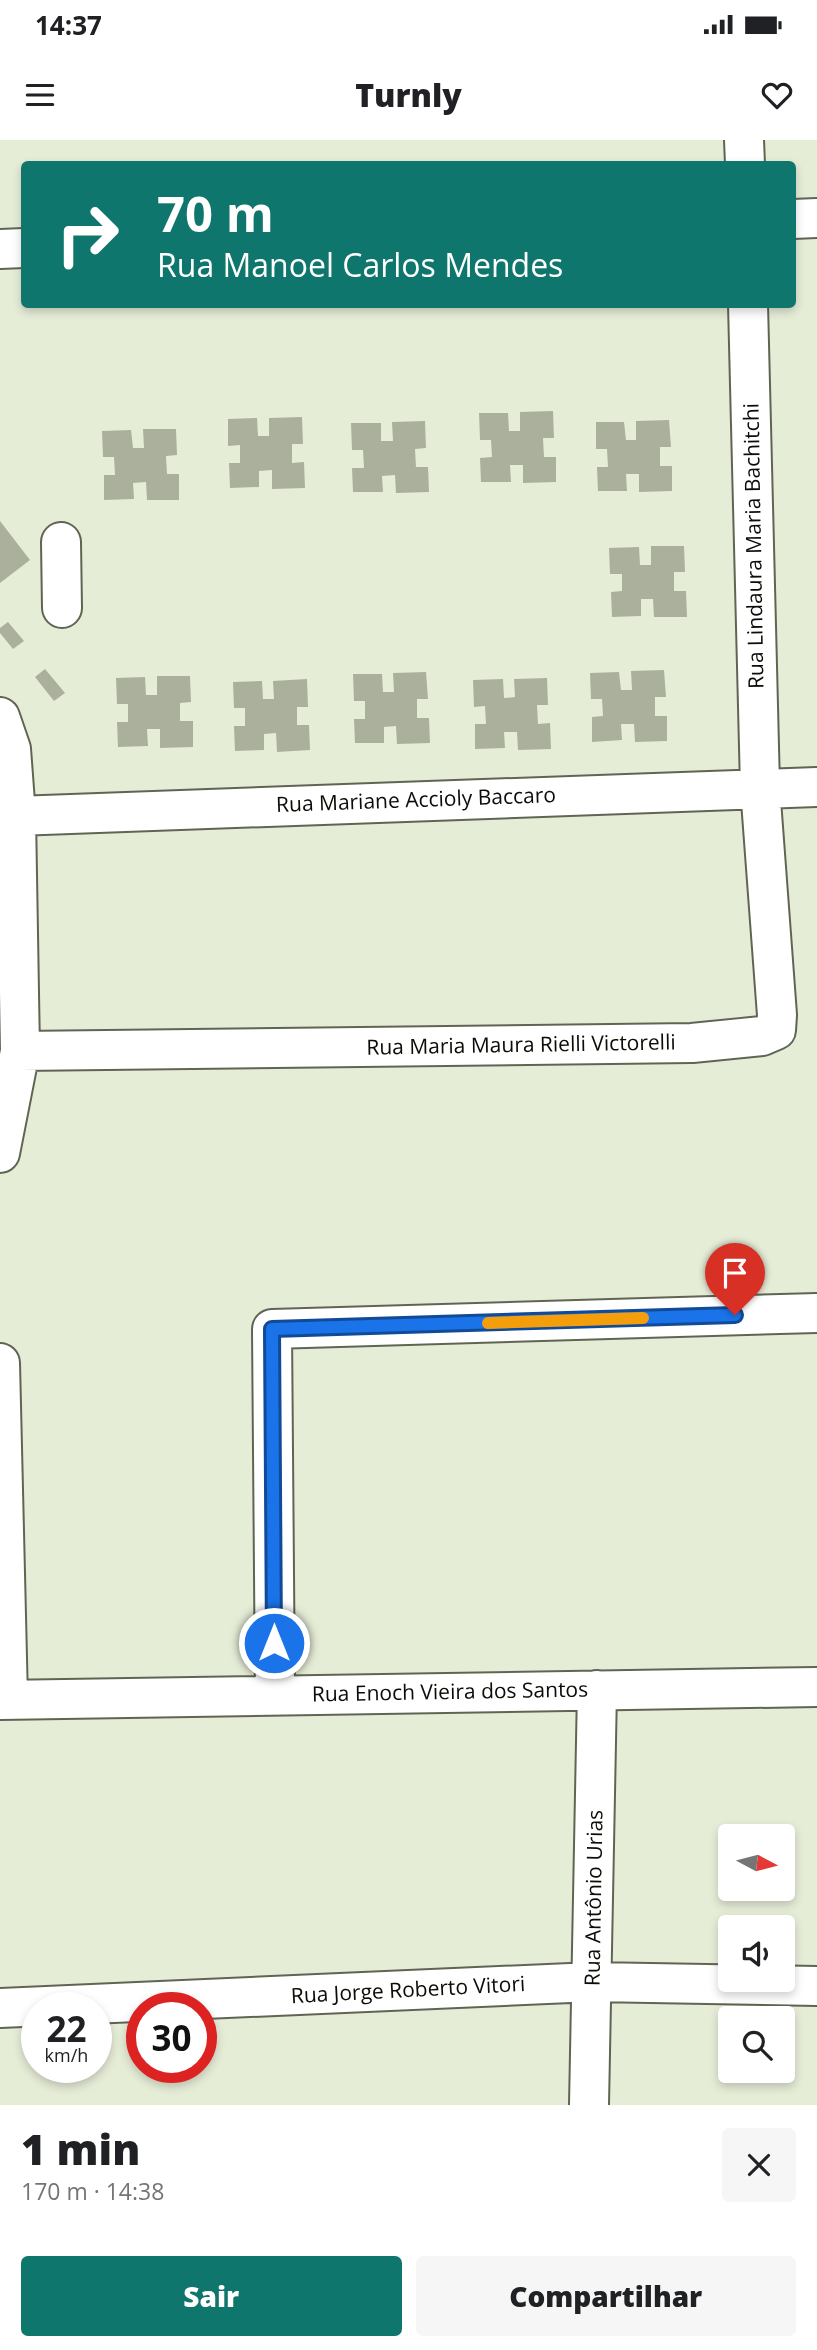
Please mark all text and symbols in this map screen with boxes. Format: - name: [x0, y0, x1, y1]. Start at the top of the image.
- text: 14:37: [35, 7, 102, 43]
- text: Turnly: [355, 73, 462, 116]
- icon: menu: [21, 76, 59, 114]
- icon: heart: [758, 76, 796, 114]
- text: 70 m: [157, 180, 274, 246]
- icon: right: [42, 189, 133, 280]
- text: Rua Manoel Carlos Mendes: [157, 243, 563, 286]
- street label: Rua Lindaura Maria Bachitchi: [737, 403, 769, 689]
- street label: Rua Mariane Accioly Baccaro: [276, 780, 556, 818]
- street label: Rua Maria Maura Rielli Victorelli: [366, 1027, 676, 1061]
- pin: [705, 1243, 765, 1315]
- icon: arrive: [716, 1254, 754, 1292]
- position arrow: [237, 1606, 311, 1680]
- street label: Rua Enoch Vieira dos Santos: [312, 1675, 588, 1707]
- street label: Rua Antônio Urias: [577, 1810, 609, 1986]
- north arrow: [718, 1824, 794, 1900]
- map controls: [718, 1824, 795, 2083]
- button: sound: [718, 1915, 795, 1992]
- street label: Rua Jorge Roberto Vitori: [290, 1969, 526, 2009]
- speed limit sign: 30: [126, 1992, 217, 2083]
- text: 22: [46, 2005, 87, 2052]
- button: search: [718, 2006, 795, 2083]
- text: km/h: [45, 2043, 88, 2067]
- text: 1 min: [21, 2120, 140, 2177]
- button: close: [722, 2128, 796, 2202]
- text: 170 m · 14:38: [21, 2175, 164, 2207]
- button: Sair: [21, 2256, 402, 2336]
- button: Compartilhar: [416, 2256, 796, 2336]

